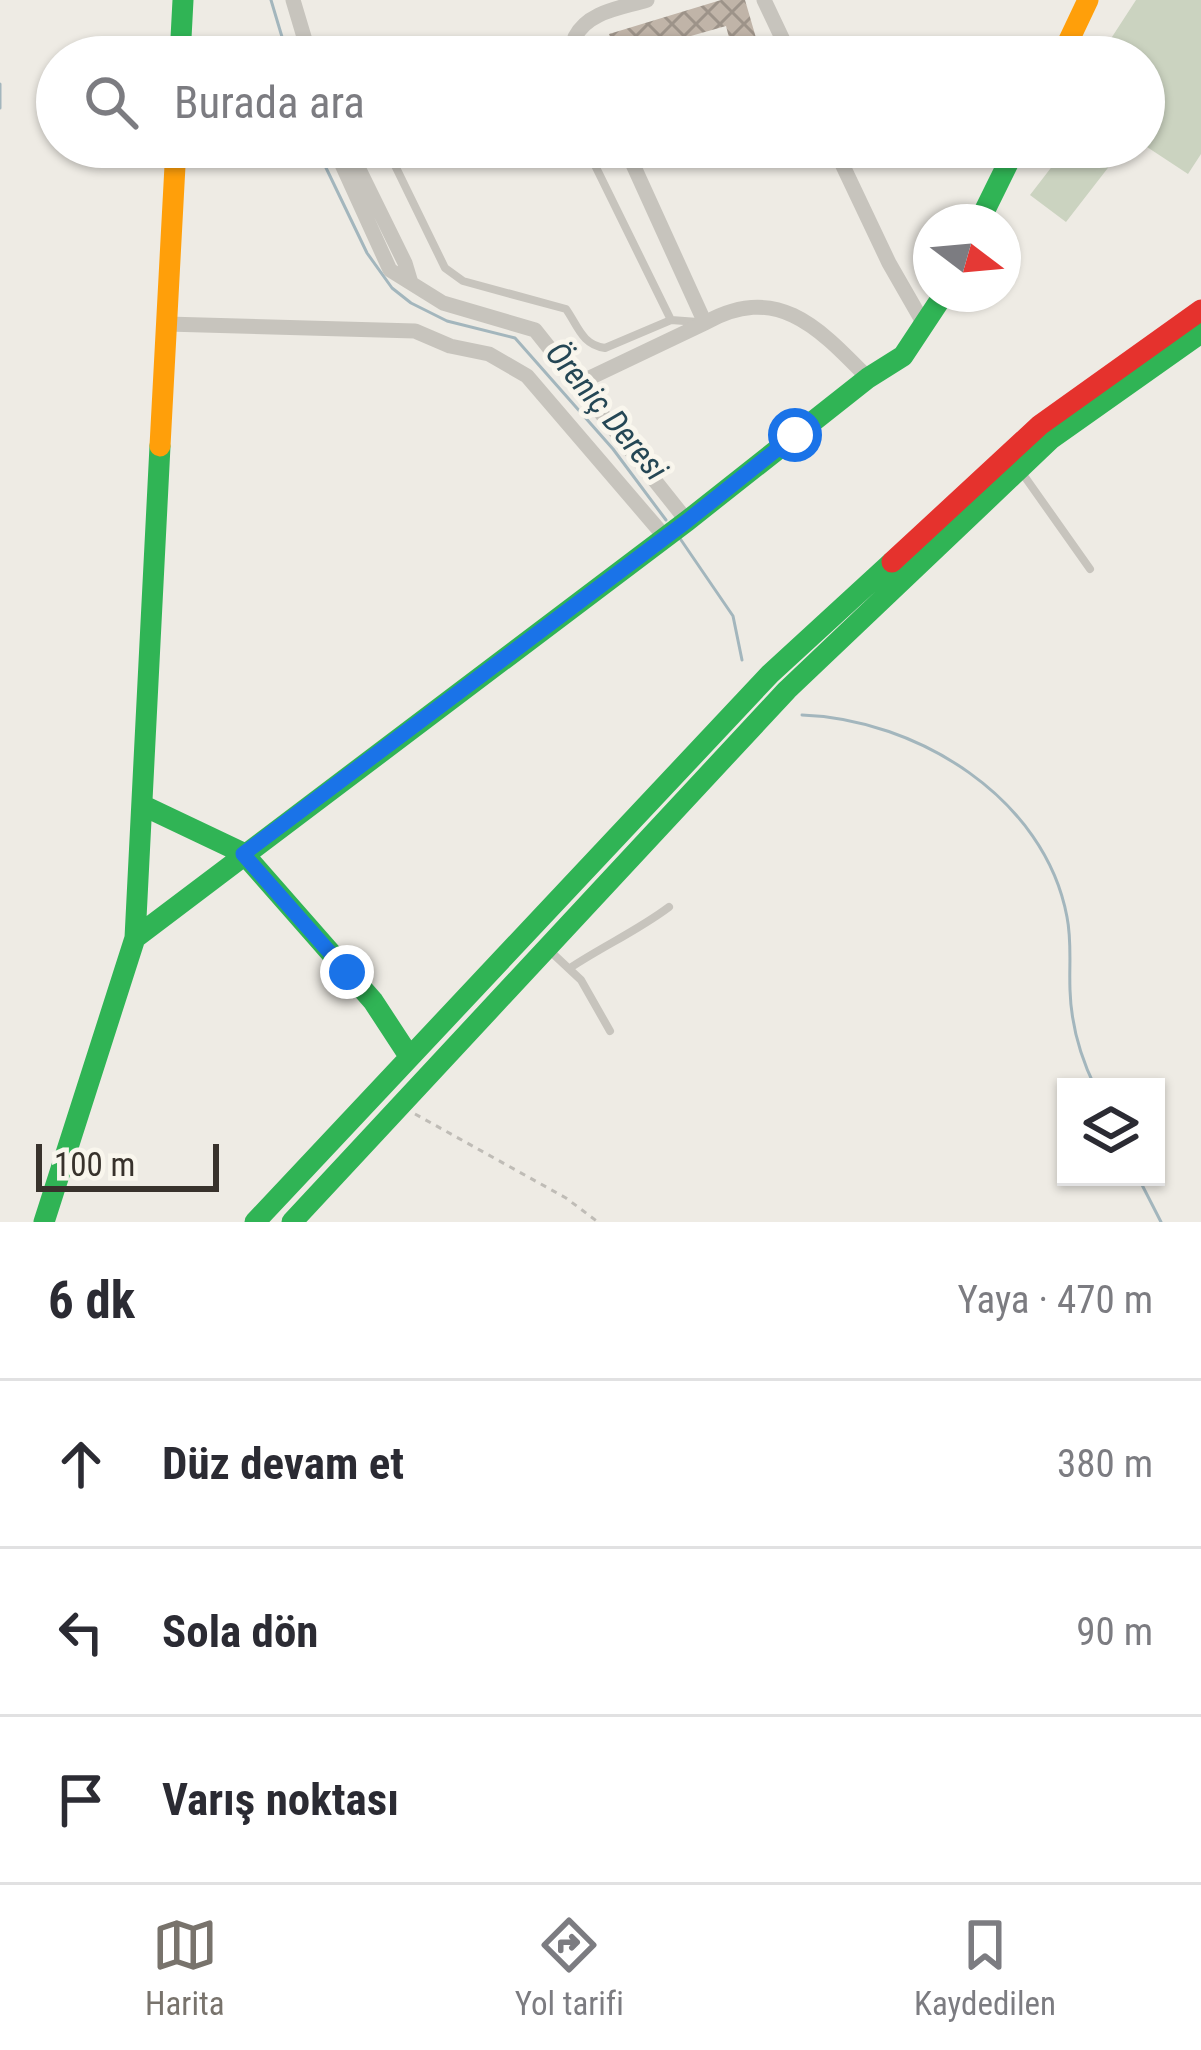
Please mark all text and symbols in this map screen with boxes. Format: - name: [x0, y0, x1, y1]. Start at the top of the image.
- search box: [36, 36, 1165, 168]
- icon: search: [78, 69, 144, 135]
- text: Burada ara: [174, 76, 365, 129]
- north arrow: [913, 204, 1021, 312]
- water label: Öreniç Deresi: [538, 334, 677, 489]
- route start: [768, 408, 822, 462]
- route end: [320, 945, 374, 999]
- map controls: [1057, 1078, 1165, 1186]
- button: layers: [1057, 1078, 1165, 1186]
- scale bar: [36, 1138, 219, 1191]
- text: 100 m: [54, 1145, 135, 1184]
- text: 6 dk: [48, 1271, 135, 1330]
- text: Yaya · 470 m: [957, 1277, 1153, 1323]
- icon: ahead: [48, 1431, 114, 1497]
- text: Düz devam et: [162, 1437, 404, 1490]
- text: 380 m: [1057, 1441, 1153, 1487]
- icon: left: [48, 1599, 114, 1665]
- text: Sola dön: [162, 1605, 318, 1658]
- text: 90 m: [1076, 1609, 1153, 1655]
- icon: arrive: [48, 1767, 114, 1833]
- text: Varış noktası: [162, 1773, 399, 1826]
- tab: Harita: [145, 1912, 225, 2023]
- tab: Yol tarifi: [515, 1912, 624, 2023]
- tab: Kaydedilen: [914, 1912, 1056, 2023]

